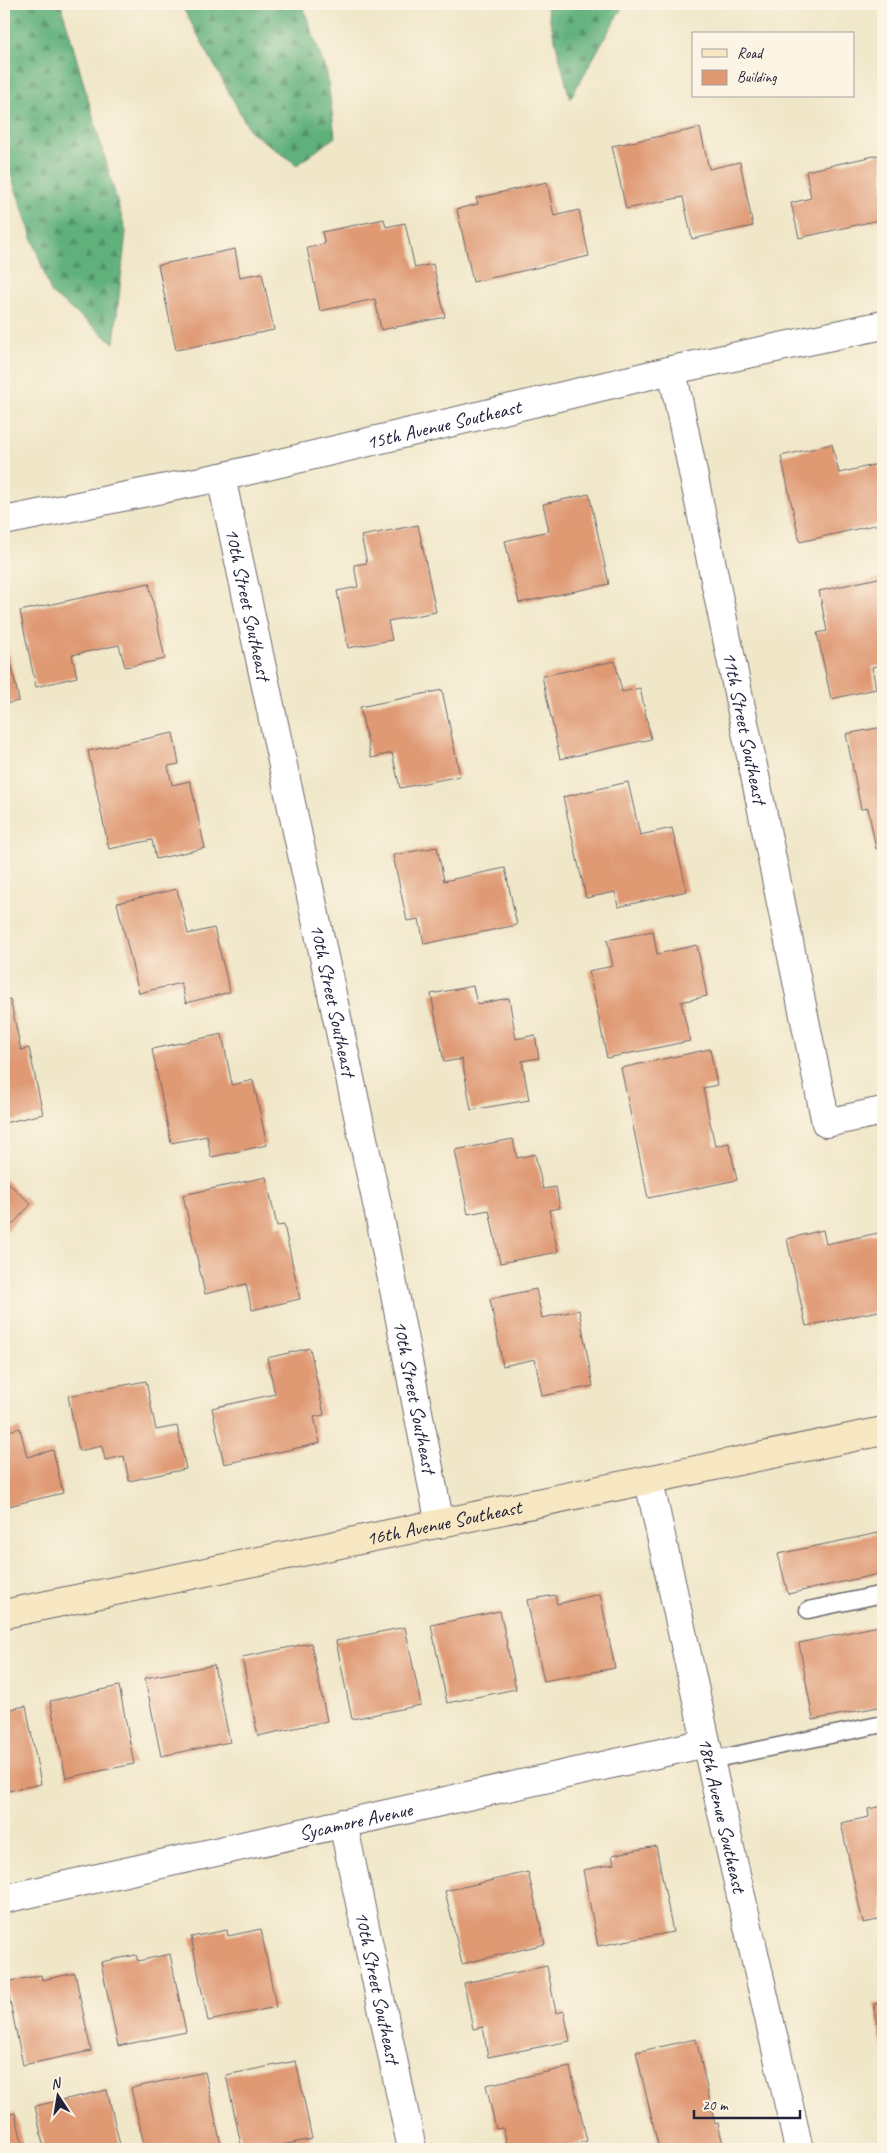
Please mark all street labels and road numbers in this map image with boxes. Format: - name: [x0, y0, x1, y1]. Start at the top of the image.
- street label: 15th Avenue Southeast: [364, 393, 525, 455]
- street label: 10th Street Southeast: [220, 526, 277, 686]
- street label: 11th Street Southeast: [717, 649, 774, 809]
- street label: 10th Street Southeast: [305, 922, 362, 1082]
- street label: 10th Street Southeast: [388, 1318, 443, 1478]
- street label: 16th Avenue Southeast: [364, 1494, 526, 1551]
- street label: 18th Avenue Southeast: [693, 1735, 753, 1897]
- street label: Sycamore Avenue: [297, 1796, 416, 1846]
- street label: 10th Street Southeast: [350, 1909, 407, 2069]

